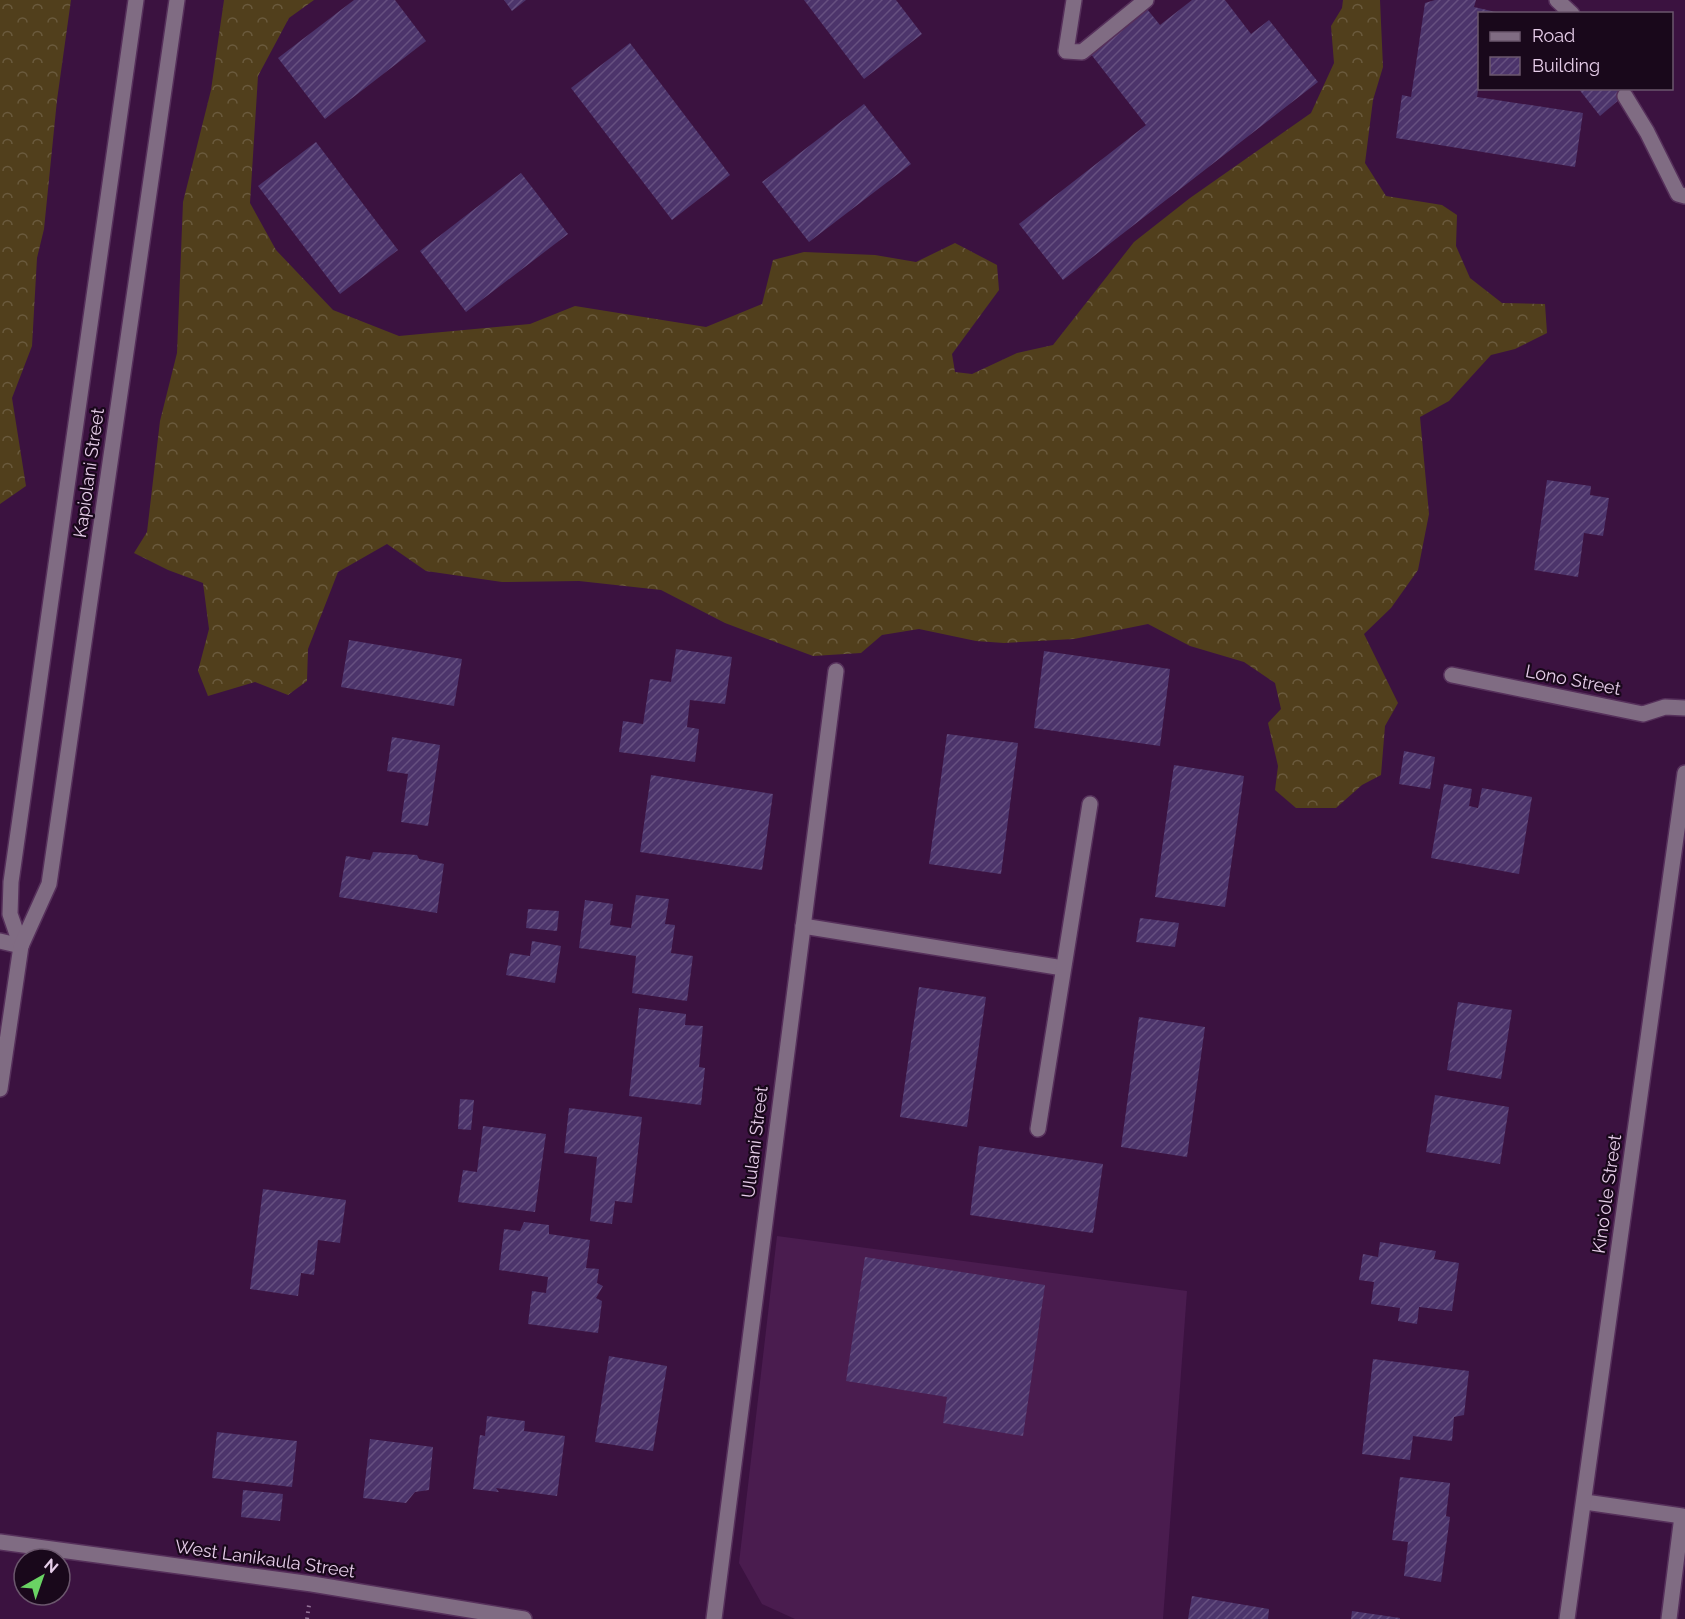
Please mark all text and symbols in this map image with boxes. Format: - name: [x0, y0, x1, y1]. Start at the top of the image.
- legend: [1478, 12, 1673, 90]
- text: Road: [1532, 25, 1575, 46]
- text: Building: [1532, 55, 1600, 76]
- street label: Kapiolani Street: [69, 407, 108, 539]
- street label: Lono Street: [1524, 660, 1623, 699]
- street label: Ululani Street: [737, 1085, 772, 1199]
- street label: Kinoʻole Street: [1588, 1133, 1625, 1255]
- street label: West Lanikaula Street: [174, 1535, 356, 1582]
- north arrow: [12, 1547, 72, 1607]
- text: N: [41, 1555, 62, 1577]

